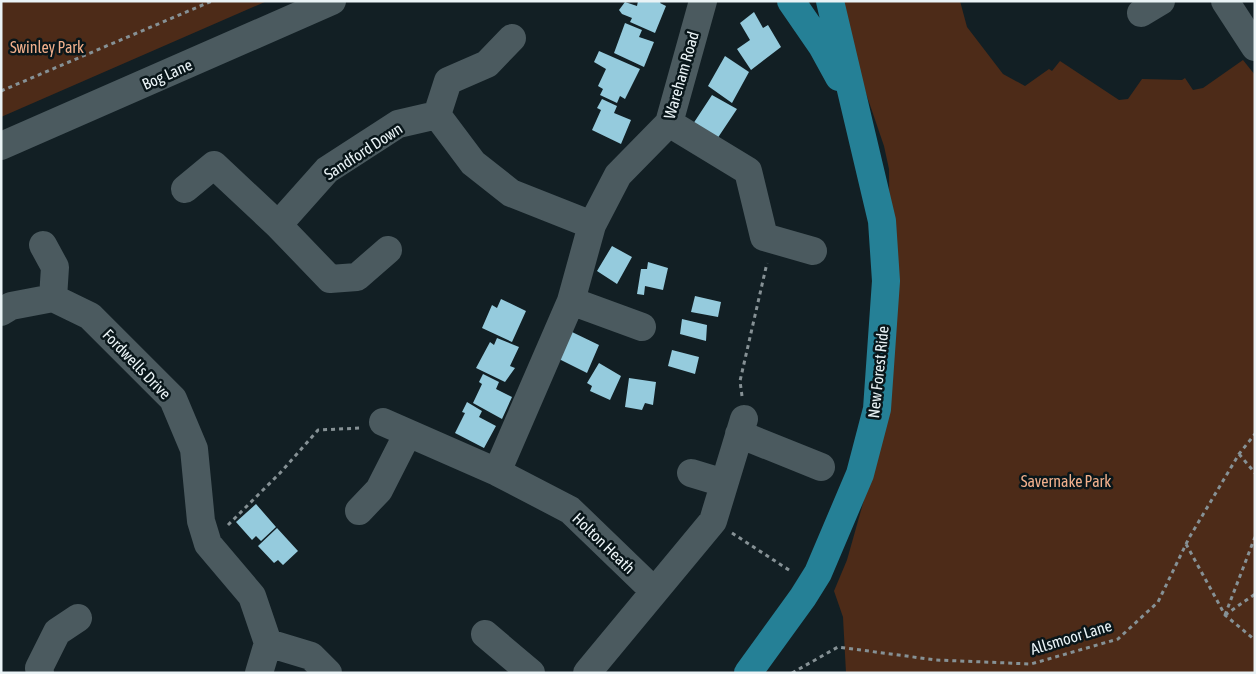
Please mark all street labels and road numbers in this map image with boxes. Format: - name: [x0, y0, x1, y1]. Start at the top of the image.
- street label: Wareham Road: [660, 29, 702, 121]
- street label: Bog Lane: [139, 55, 195, 94]
- street label: Sandford Down: [321, 119, 405, 183]
- street label: Fordwells Drive: [99, 325, 175, 403]
- street label: New Forest Ride: [864, 325, 892, 419]
- street label: Holton Heath: [569, 509, 639, 577]
- street label: Allsmoor Lane: [1028, 616, 1114, 658]

